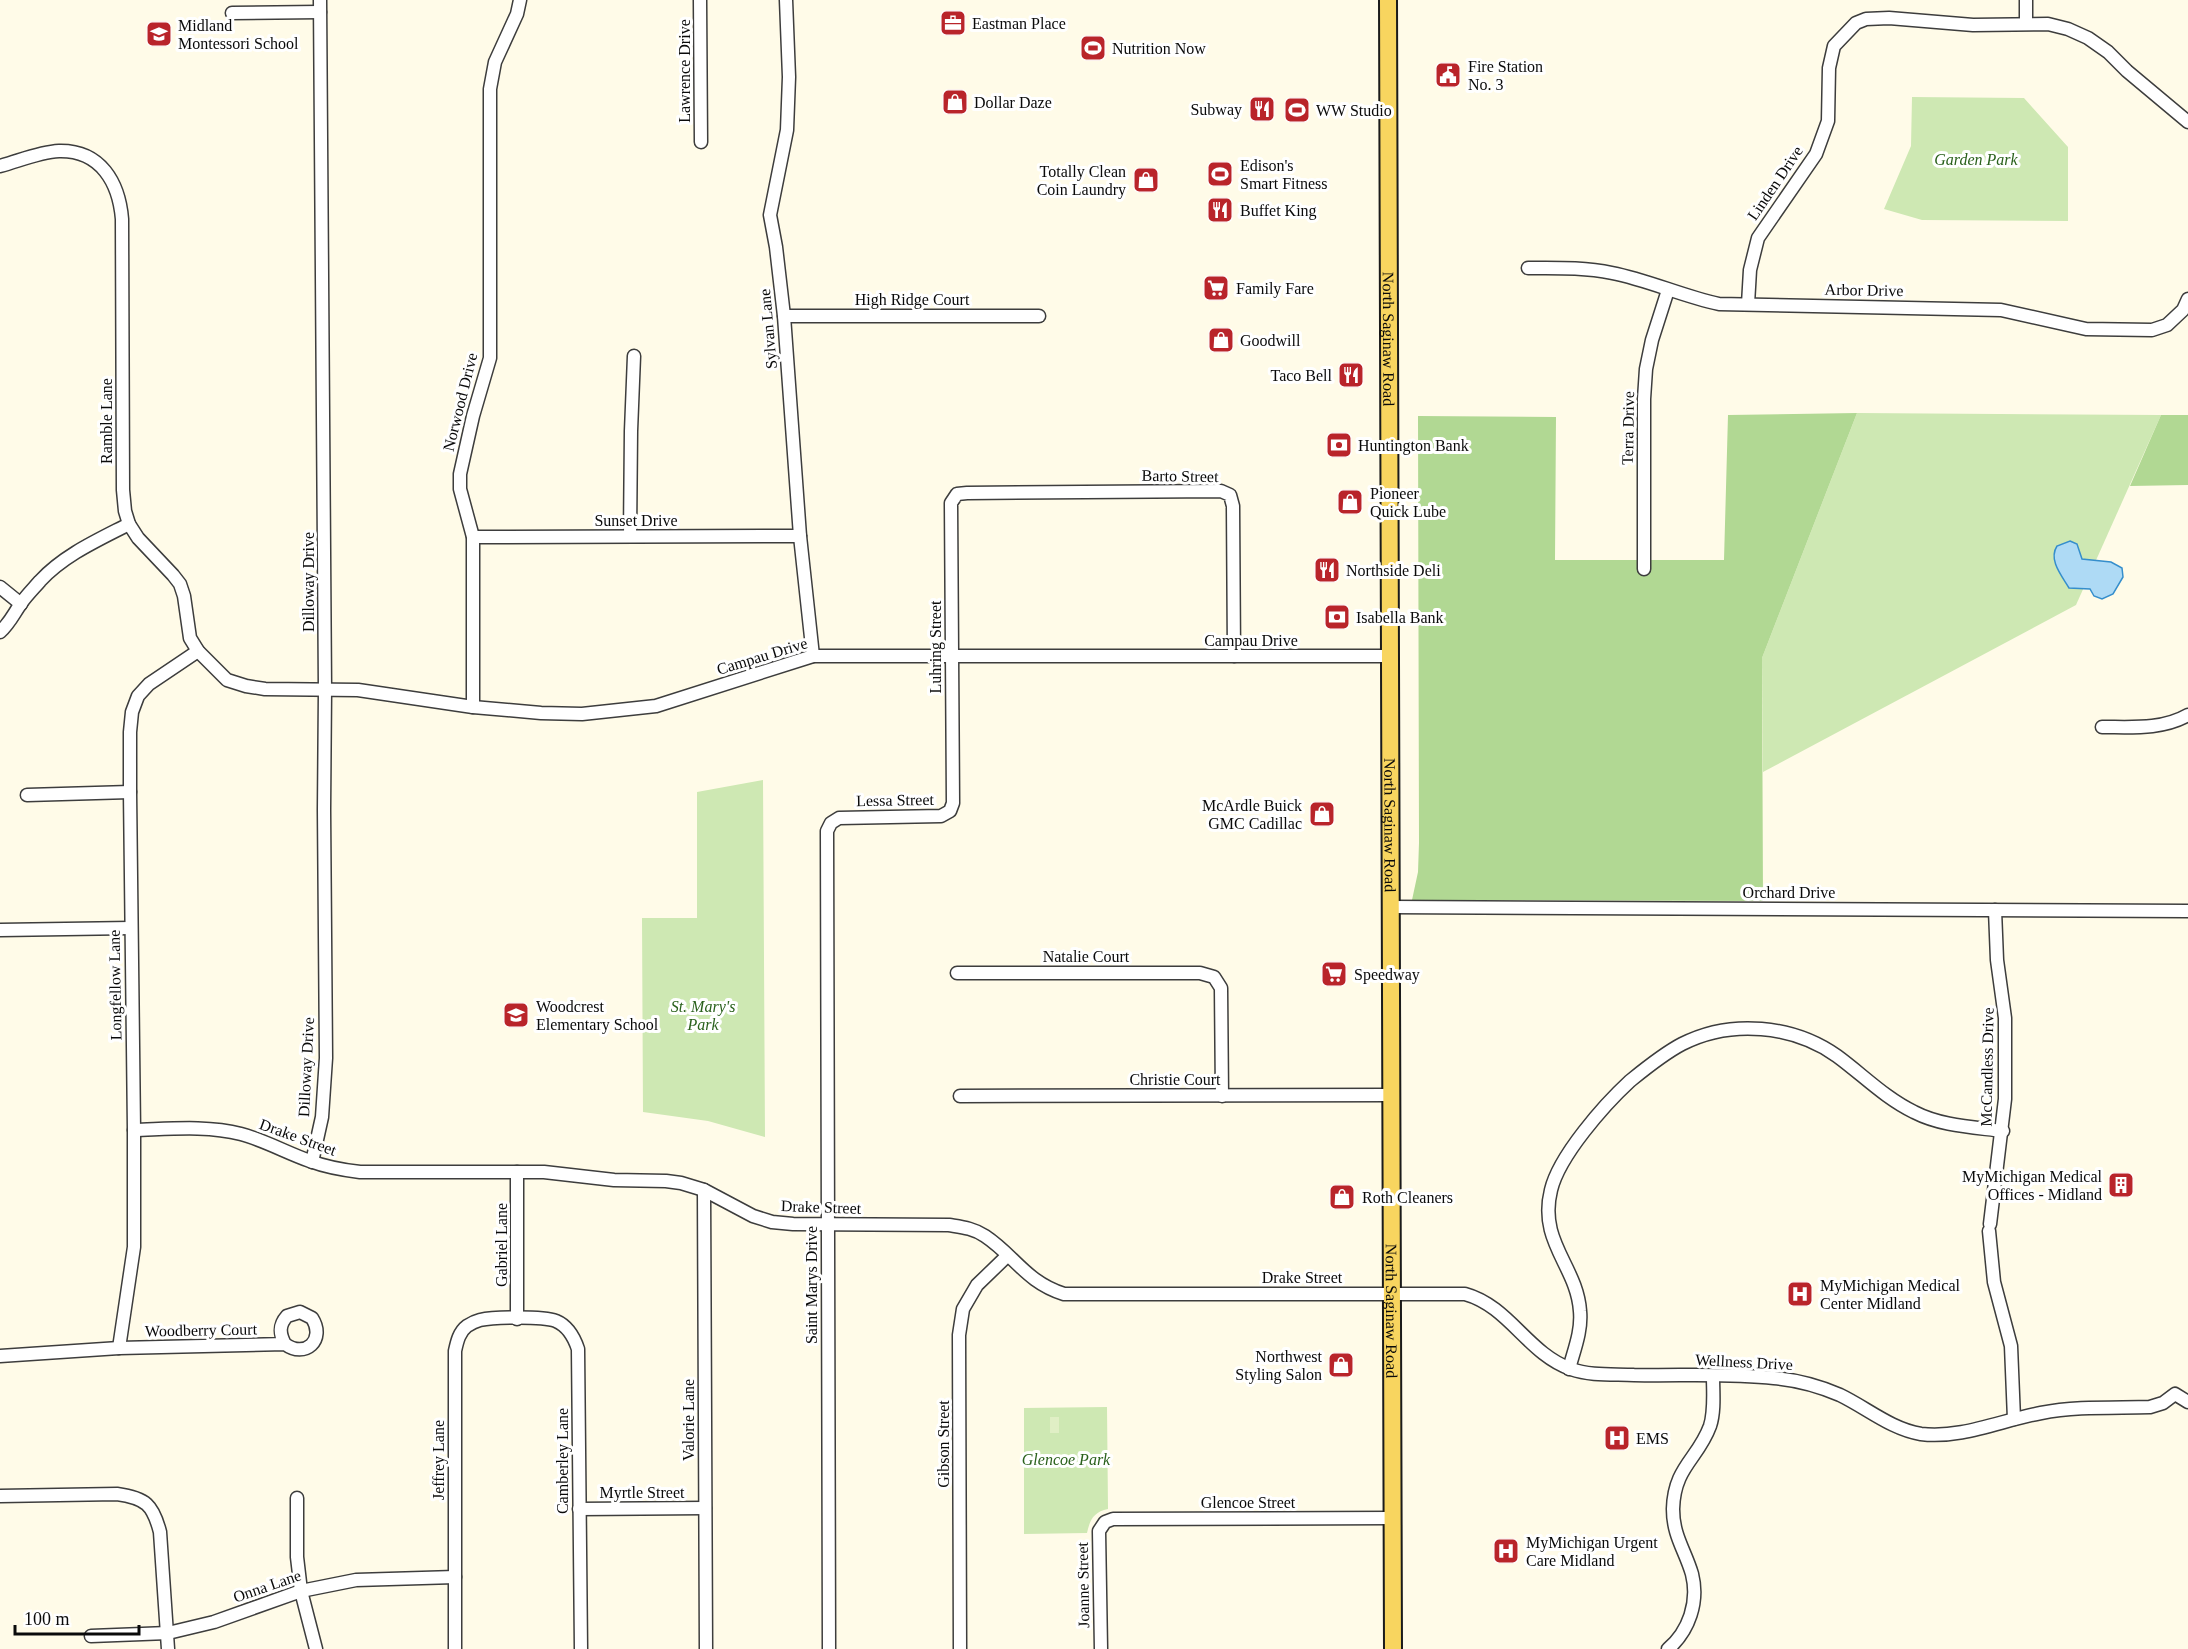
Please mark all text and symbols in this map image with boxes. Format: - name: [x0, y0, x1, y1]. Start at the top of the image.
- office icon: Eastman Place: [938, 8, 968, 38]
- place label: Eastman Place: [972, 15, 1066, 32]
- place label: Midland Montessori School: [178, 17, 299, 52]
- school or university icon: Midland Montessori School: [144, 19, 174, 49]
- street label: Lawrence Drive: [676, 19, 693, 123]
- sports icon: Nutrition Now: [1078, 33, 1108, 63]
- place label: Nutrition Now: [1112, 40, 1206, 57]
- place label: Fire Station No. 3: [1468, 58, 1543, 93]
- public building icon: Fire Station No. 3: [1433, 60, 1463, 90]
- shop icon: Dollar Daze: [940, 87, 970, 117]
- place label: Dollar Daze: [974, 94, 1052, 111]
- restaurant icon: Subway: [1247, 94, 1277, 124]
- sports icon: WW Studio: [1282, 95, 1312, 125]
- place label: Subway: [1190, 101, 1242, 119]
- place label: WW Studio: [1316, 102, 1392, 119]
- street label: Linden Drive: [1744, 143, 1806, 223]
- park label: Garden Park: [1934, 151, 2019, 168]
- place label: Edison's Smart Fitness: [1240, 157, 1328, 192]
- sports icon: Edison's Smart Fitness: [1205, 159, 1235, 189]
- place label: Totally Clean Coin Laundry: [1037, 163, 1126, 199]
- shop icon: Totally Clean Coin Laundry: [1131, 165, 1161, 195]
- restaurant icon: Buffet King: [1205, 195, 1235, 225]
- place label: Buffet King: [1240, 202, 1317, 220]
- street label: North Saginaw Road: [1379, 272, 1398, 406]
- supermarket icon: Family Fare: [1201, 273, 1231, 303]
- place label: Family Fare: [1236, 280, 1314, 298]
- street label: Arbor Drive: [1825, 281, 1903, 299]
- street label: Sylvan Lane: [756, 288, 781, 370]
- street label: High Ridge Court: [855, 291, 970, 309]
- shop icon: Goodwill: [1206, 325, 1236, 355]
- place label: Goodwill: [1240, 332, 1301, 349]
- street label: Norwood Drive: [440, 351, 480, 453]
- restaurant icon: Taco Bell: [1336, 360, 1366, 390]
- place label: Taco Bell: [1270, 367, 1333, 384]
- street label: Ramble Lane: [98, 378, 115, 464]
- street label: Terra Drive: [1619, 391, 1637, 465]
- bank icon: Huntington Bank: [1324, 430, 1354, 460]
- place label: Huntington Bank: [1358, 437, 1469, 455]
- street label: Barto Street: [1141, 467, 1219, 485]
- place label: Pioneer Quick Lube: [1370, 485, 1446, 520]
- shop icon: Pioneer Quick Lube: [1335, 487, 1365, 517]
- street label: Sunset Drive: [594, 512, 678, 529]
- street label: Dilloway Drive: [300, 532, 318, 632]
- restaurant icon: Northside Deli: [1312, 555, 1342, 585]
- place label: Northside Deli: [1346, 562, 1441, 579]
- street label: Luhring Street: [927, 600, 945, 693]
- bank icon: Isabella Bank: [1322, 602, 1352, 632]
- place label: Isabella Bank: [1356, 609, 1444, 626]
- street label: Campau Drive: [1204, 632, 1298, 650]
- street label: Campau Drive: [715, 634, 810, 679]
- street label: North Saginaw Road: [1381, 758, 1399, 892]
- street label: Lessa Street: [856, 791, 935, 809]
- place label: McArdle Buick GMC Cadillac: [1202, 797, 1302, 832]
- shop icon: McArdle Buick GMC Cadillac: [1307, 799, 1337, 829]
- street label: Orchard Drive: [1743, 884, 1835, 901]
- street label: Longfellow Lane: [106, 930, 125, 1040]
- street label: Natalie Court: [1043, 948, 1130, 965]
- supermarket icon: Speedway: [1319, 959, 1349, 989]
- place label: Speedway: [1354, 966, 1420, 984]
- place label: Woodcrest Elementary School: [536, 998, 659, 1034]
- park label: St. Mary's Park: [671, 998, 735, 1033]
- school or university icon: Woodcrest Elementary School: [501, 1000, 531, 1030]
- street label: McCandless Drive: [1977, 1007, 1997, 1127]
- street label: Dilloway Drive: [295, 1017, 318, 1117]
- street label: Christie Court: [1129, 1071, 1221, 1088]
- street label: Drake Street: [257, 1115, 339, 1159]
- place label: MyMichigan Medical Offices - Midland: [1962, 1168, 2103, 1203]
- building icon: MyMichigan Medical Offices - Midland: [2106, 1170, 2136, 1200]
- shop icon: Roth Cleaners: [1327, 1182, 1357, 1212]
- place label: Roth Cleaners: [1362, 1189, 1453, 1206]
- street label: Drake Street: [781, 1197, 862, 1217]
- street label: Gabriel Lane: [493, 1203, 510, 1287]
- street label: Saint Marys Drive: [803, 1226, 821, 1344]
- street label: North Saginaw Road: [1382, 1244, 1401, 1378]
- street label: Drake Street: [1262, 1269, 1343, 1286]
- place label: MyMichigan Medical Center Midland: [1820, 1277, 1961, 1312]
- hospital icon: MyMichigan Medical Center Midland: [1785, 1279, 1815, 1309]
- street label: Woodberry Court: [145, 1321, 258, 1340]
- place label: Northwest Styling Salon: [1235, 1348, 1323, 1384]
- shop icon: Northwest Styling Salon: [1326, 1350, 1356, 1380]
- street label: Wellness Drive: [1695, 1351, 1793, 1373]
- street label: Valorie Lane: [680, 1379, 697, 1461]
- street label: Gibson Street: [935, 1400, 952, 1488]
- street label: Camberley Lane: [554, 1408, 572, 1514]
- street label: Jeffrey Lane: [430, 1420, 448, 1500]
- hospital icon: EMS: [1602, 1423, 1632, 1453]
- place label: EMS: [1636, 1430, 1669, 1447]
- park label: Glencoe Park: [1022, 1451, 1111, 1468]
- street label: Myrtle Street: [600, 1484, 685, 1502]
- street label: Glencoe Street: [1201, 1494, 1296, 1511]
- place label: MyMichigan Urgent Care Midland: [1526, 1534, 1658, 1569]
- hospital icon: MyMichigan Urgent Care Midland: [1491, 1536, 1521, 1566]
- street label: Joanne Street: [1074, 1541, 1092, 1628]
- street label: Onna Lane: [231, 1566, 303, 1606]
- scale bar: [15, 1598, 140, 1636]
- text: 100 m: [24, 1609, 70, 1629]

